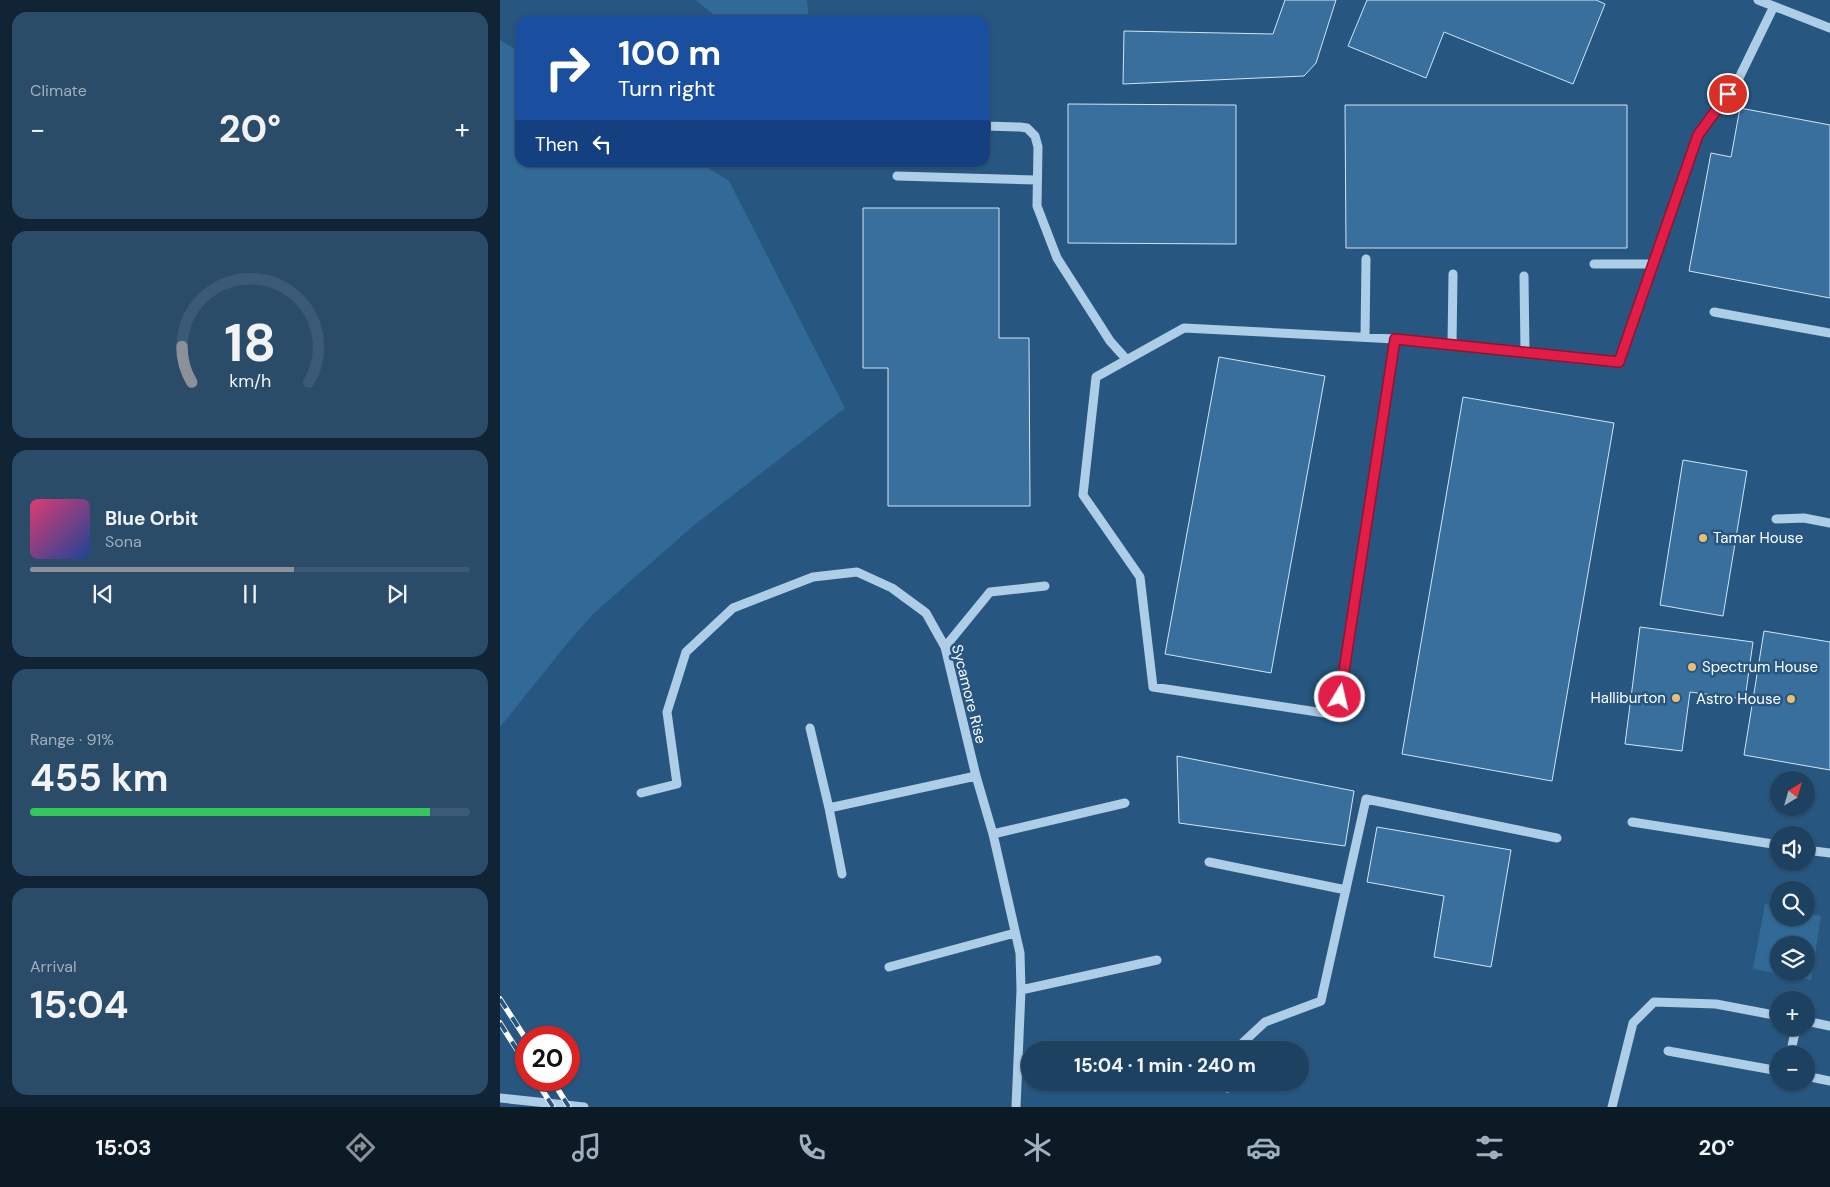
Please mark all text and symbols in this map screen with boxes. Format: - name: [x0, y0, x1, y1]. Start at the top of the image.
- text: 100 m: [618, 30, 721, 76]
- icon: right: [535, 35, 600, 100]
- pin: [1707, 73, 1749, 115]
- text: Turn right: [618, 74, 715, 103]
- text: Climate: [30, 80, 87, 101]
- icon: arrive: [1714, 80, 1742, 108]
- text: 20°: [219, 104, 281, 154]
- text: −: [30, 111, 45, 148]
- text: +: [455, 111, 470, 148]
- icon: left: [588, 130, 616, 158]
- text: Then: [535, 132, 578, 157]
- text: 18: [224, 309, 276, 377]
- text: km/h: [229, 369, 271, 393]
- text: Blue Orbit: [105, 506, 198, 531]
- place label: Tamar House: [1713, 528, 1803, 548]
- text: Sona: [105, 531, 142, 552]
- marker: Tamar House: [1697, 532, 1709, 544]
- icon: previous: [89, 580, 117, 608]
- icon: pause: [236, 580, 264, 608]
- icon: next: [383, 580, 411, 608]
- street label: Sycamore Rise: [947, 642, 991, 746]
- place label: Spectrum House: [1702, 657, 1818, 677]
- marker: Spectrum House: [1686, 661, 1698, 673]
- position arrow: [1313, 670, 1365, 722]
- place label: Halliburton: [1591, 688, 1666, 708]
- place label: Astro House: [1696, 689, 1781, 709]
- marker: Halliburton: [1670, 692, 1682, 704]
- marker: Astro House: [1785, 693, 1797, 705]
- text: Range · 91%: [30, 729, 114, 750]
- text: 455 km: [30, 753, 169, 803]
- north arrow: [1770, 771, 1815, 816]
- map controls: [1770, 771, 1815, 1091]
- button: sound: [1770, 826, 1815, 871]
- button: search: [1770, 881, 1815, 926]
- button: layers: [1770, 936, 1815, 981]
- text: Arrival: [30, 956, 77, 977]
- text: 15:04: [30, 980, 129, 1030]
- button: +: [1770, 991, 1815, 1036]
- speed limit sign: 20: [515, 1026, 580, 1091]
- button: −: [1770, 1046, 1815, 1091]
- text: 15:04 · 1 min · 240 m: [1074, 1053, 1256, 1078]
- icon: directions: [343, 1130, 378, 1165]
- icon: music: [569, 1130, 604, 1165]
- icon: phone: [794, 1130, 829, 1165]
- icon: climate: [1020, 1130, 1055, 1165]
- icon: car: [1246, 1130, 1281, 1165]
- icon: filters: [1472, 1130, 1507, 1165]
- text: 15:03: [95, 1133, 152, 1162]
- text: 20°: [1698, 1133, 1735, 1162]

